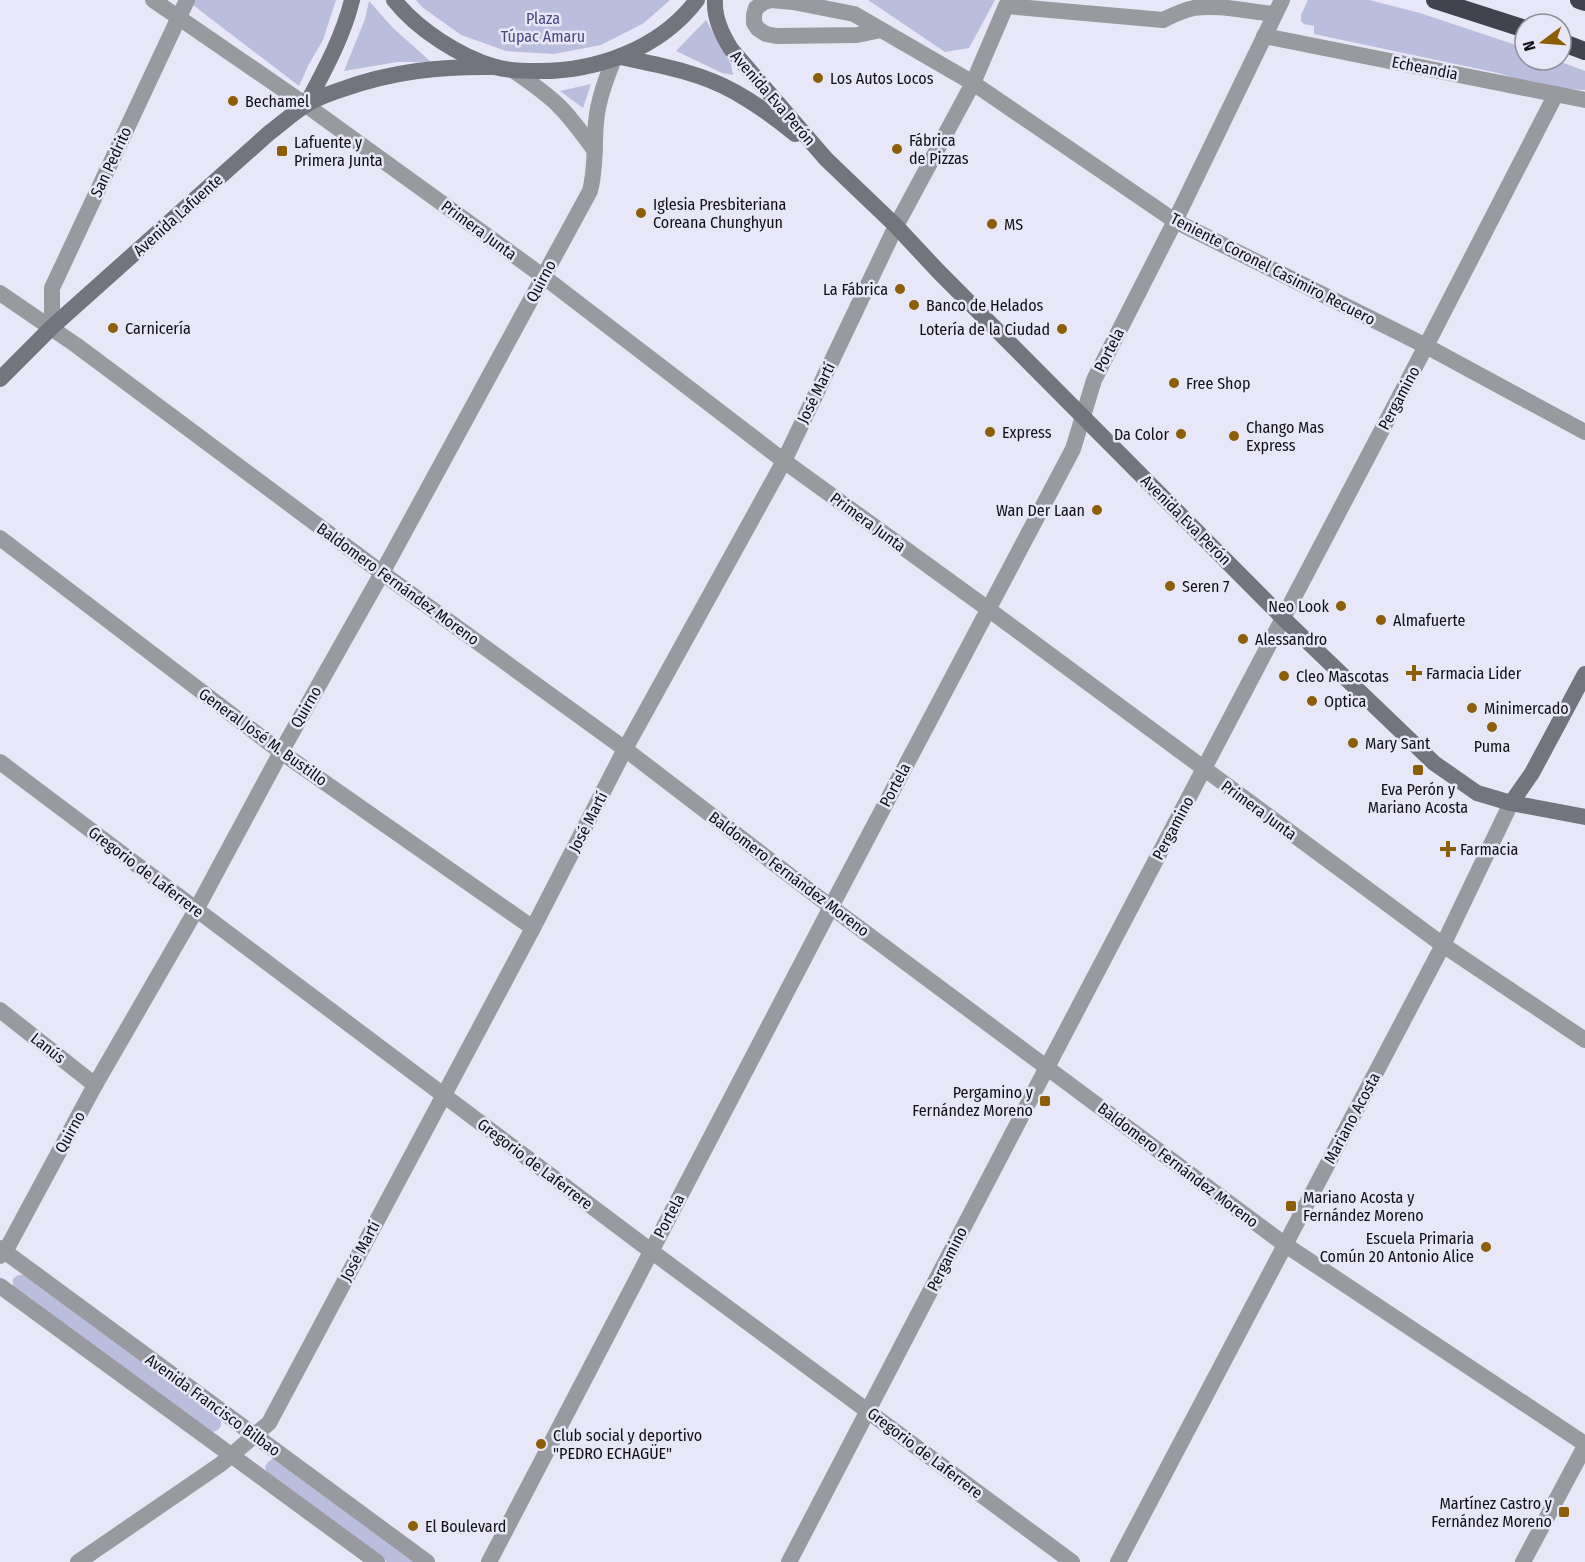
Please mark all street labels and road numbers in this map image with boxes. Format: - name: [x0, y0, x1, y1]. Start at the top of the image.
- street label: Avenida Eva Perón: [727, 47, 819, 149]
- street label: Echeandia: [1390, 52, 1460, 84]
- street label: San Pedrito: [86, 124, 136, 200]
- street label: Avenida Lafuente: [130, 170, 227, 260]
- street label: Primera Junta: [438, 196, 521, 264]
- street label: Teniente Coronel Casimiro Recuero: [1168, 209, 1378, 329]
- street label: Quirno: [522, 257, 560, 305]
- street label: Portela: [1090, 325, 1128, 375]
- street label: José Martí: [793, 359, 839, 427]
- street label: Pergamino: [1374, 363, 1424, 433]
- street label: Avenida Eva Perón: [1137, 471, 1235, 569]
- street label: Primera Junta: [827, 488, 910, 556]
- street label: Baldomero Fernández Moreno: [313, 519, 483, 649]
- street label: Quirno: [287, 683, 325, 731]
- street label: General José M. Bustillo: [195, 684, 331, 790]
- street label: Portela: [876, 760, 914, 810]
- street label: Primera Junta: [1218, 776, 1301, 844]
- street label: José Martí: [565, 789, 611, 855]
- street label: Pergamino: [1148, 793, 1198, 863]
- street label: Baldomero Fernández Moreno: [705, 807, 873, 941]
- street label: Gregorio de Laferrere: [85, 823, 207, 921]
- street label: Lanús: [27, 1029, 69, 1067]
- street label: Mariano Acosta: [1320, 1069, 1384, 1167]
- street label: Baldomero Fernández Moreno: [1094, 1098, 1262, 1232]
- street label: Quirno: [51, 1108, 89, 1156]
- street label: Gregorio de Laferrere: [474, 1115, 596, 1213]
- street label: Portela: [650, 1191, 688, 1241]
- street label: José Martí: [336, 1218, 384, 1284]
- street label: Pergamino: [923, 1224, 971, 1294]
- street label: Avenida Francisco Bilbao: [142, 1350, 284, 1460]
- street label: Gregorio de Laferrere: [864, 1404, 986, 1502]

